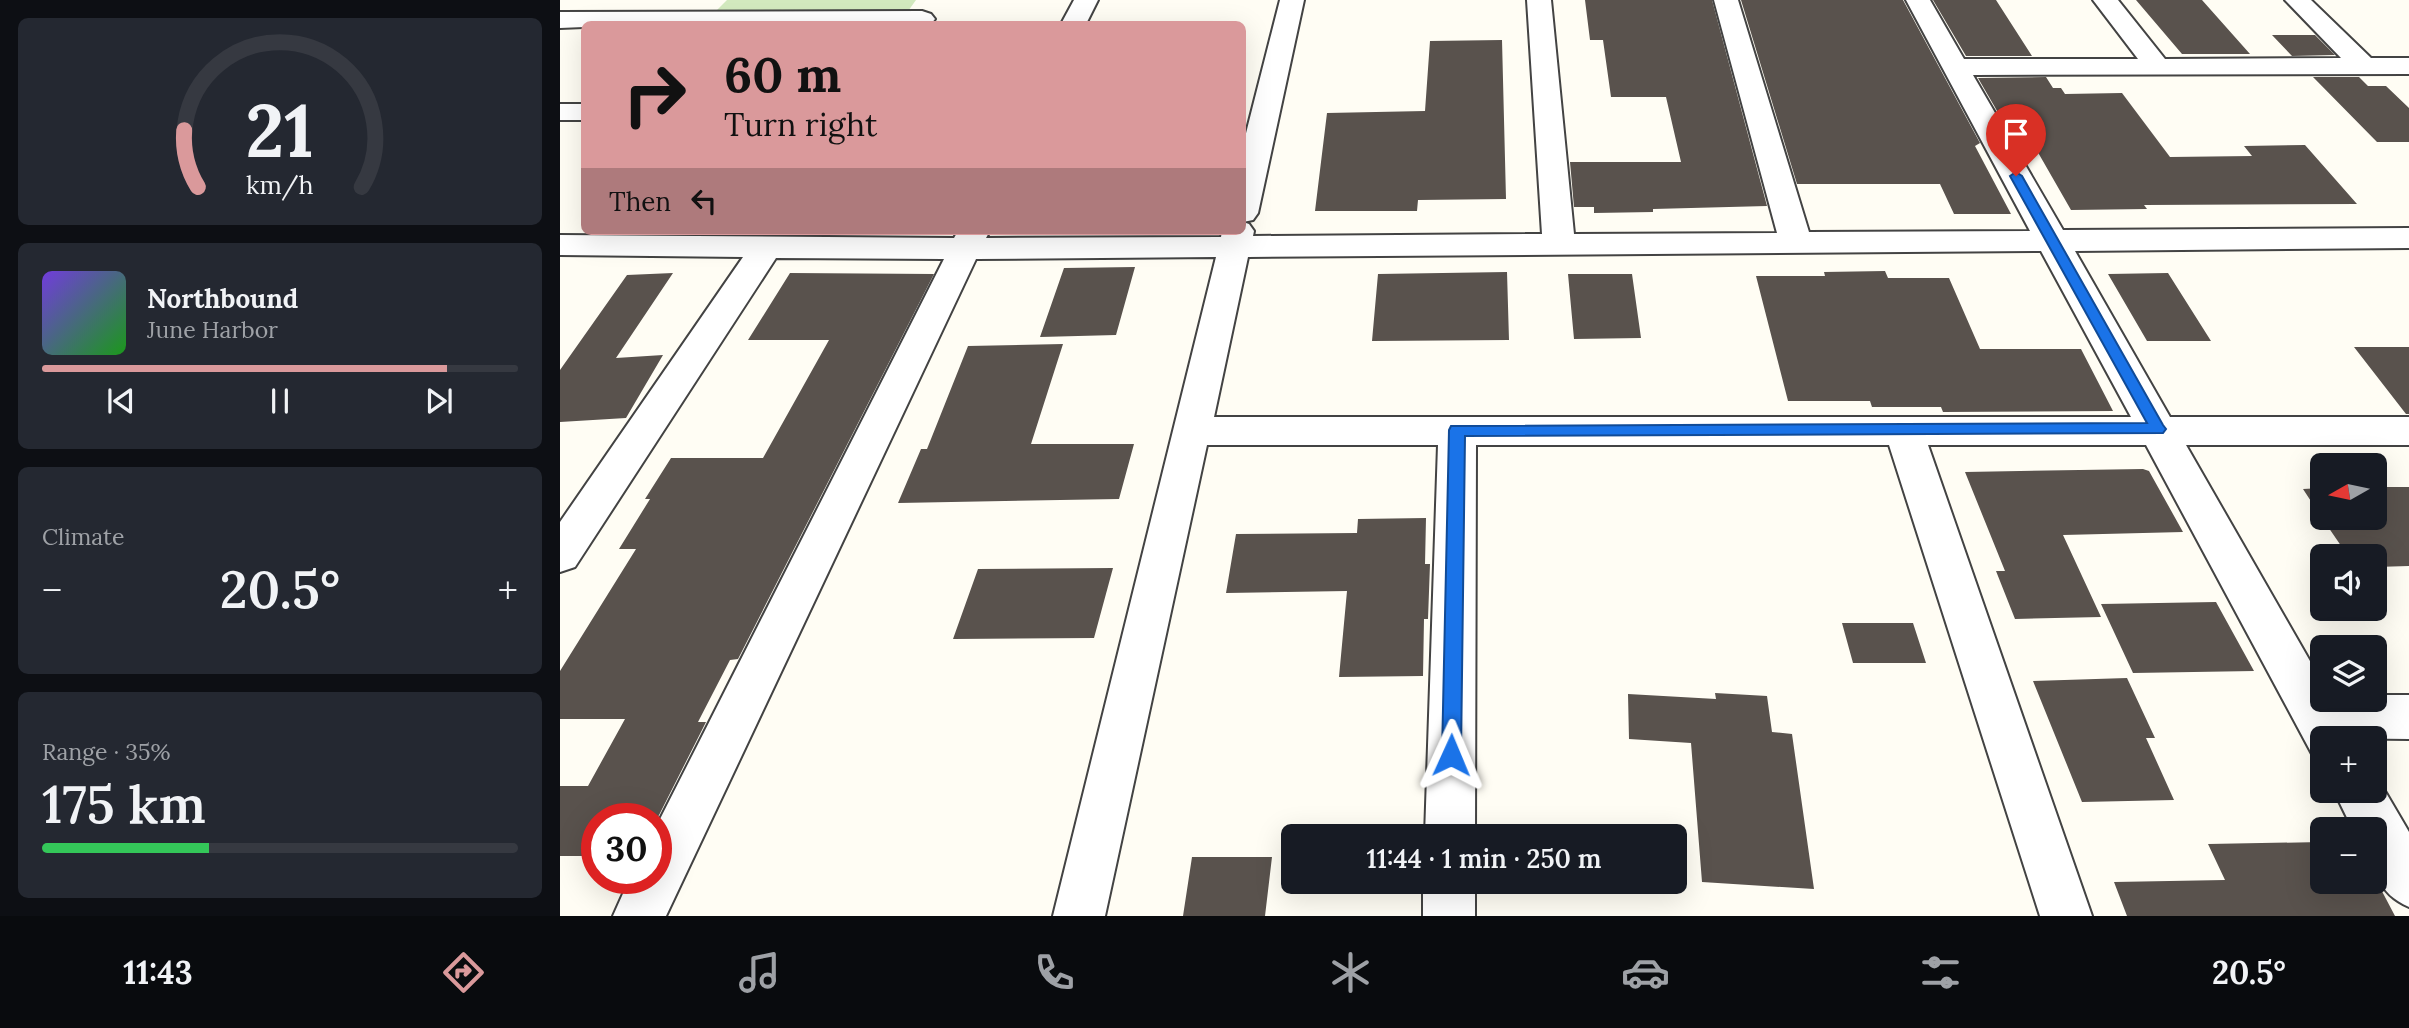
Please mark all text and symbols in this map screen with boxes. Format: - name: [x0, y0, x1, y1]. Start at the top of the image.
- text: 60 m: [724, 43, 841, 105]
- icon: right: [609, 49, 700, 140]
- text: 21: [246, 85, 314, 178]
- text: Turn right: [724, 104, 877, 145]
- pin: [1986, 104, 2046, 176]
- icon: arrive: [1997, 115, 2035, 153]
- text: km/h: [246, 169, 314, 201]
- icon: left: [685, 182, 723, 220]
- text: Then: [609, 185, 671, 218]
- text: Northbound: [147, 282, 298, 315]
- text: June Harbor: [147, 315, 278, 344]
- icon: previous: [102, 382, 140, 420]
- icon: pause: [261, 382, 299, 420]
- icon: next: [420, 382, 458, 420]
- north arrow: [2310, 453, 2387, 530]
- map controls: [2310, 453, 2387, 894]
- text: Climate: [42, 522, 124, 551]
- button: sound: [2310, 544, 2387, 621]
- text: 20.5°: [220, 556, 340, 622]
- text: −: [42, 566, 62, 614]
- text: +: [498, 566, 518, 614]
- button: layers: [2310, 635, 2387, 712]
- position arrow: [1414, 718, 1488, 792]
- button: +: [2310, 726, 2387, 803]
- text: Range · 35%: [42, 737, 171, 766]
- text: 175 km: [42, 771, 206, 837]
- speed limit sign: 30: [581, 803, 672, 894]
- button: −: [2310, 817, 2387, 894]
- text: 11:44 · 1 min · 250 m: [1367, 842, 1601, 875]
- icon: directions: [439, 948, 488, 997]
- icon: music: [735, 948, 784, 997]
- icon: phone: [1030, 948, 1079, 997]
- icon: climate: [1326, 948, 1375, 997]
- icon: car: [1621, 948, 1670, 997]
- icon: filters: [1916, 948, 1965, 997]
- text: 11:43: [123, 952, 193, 993]
- text: 20.5°: [2212, 952, 2286, 993]

